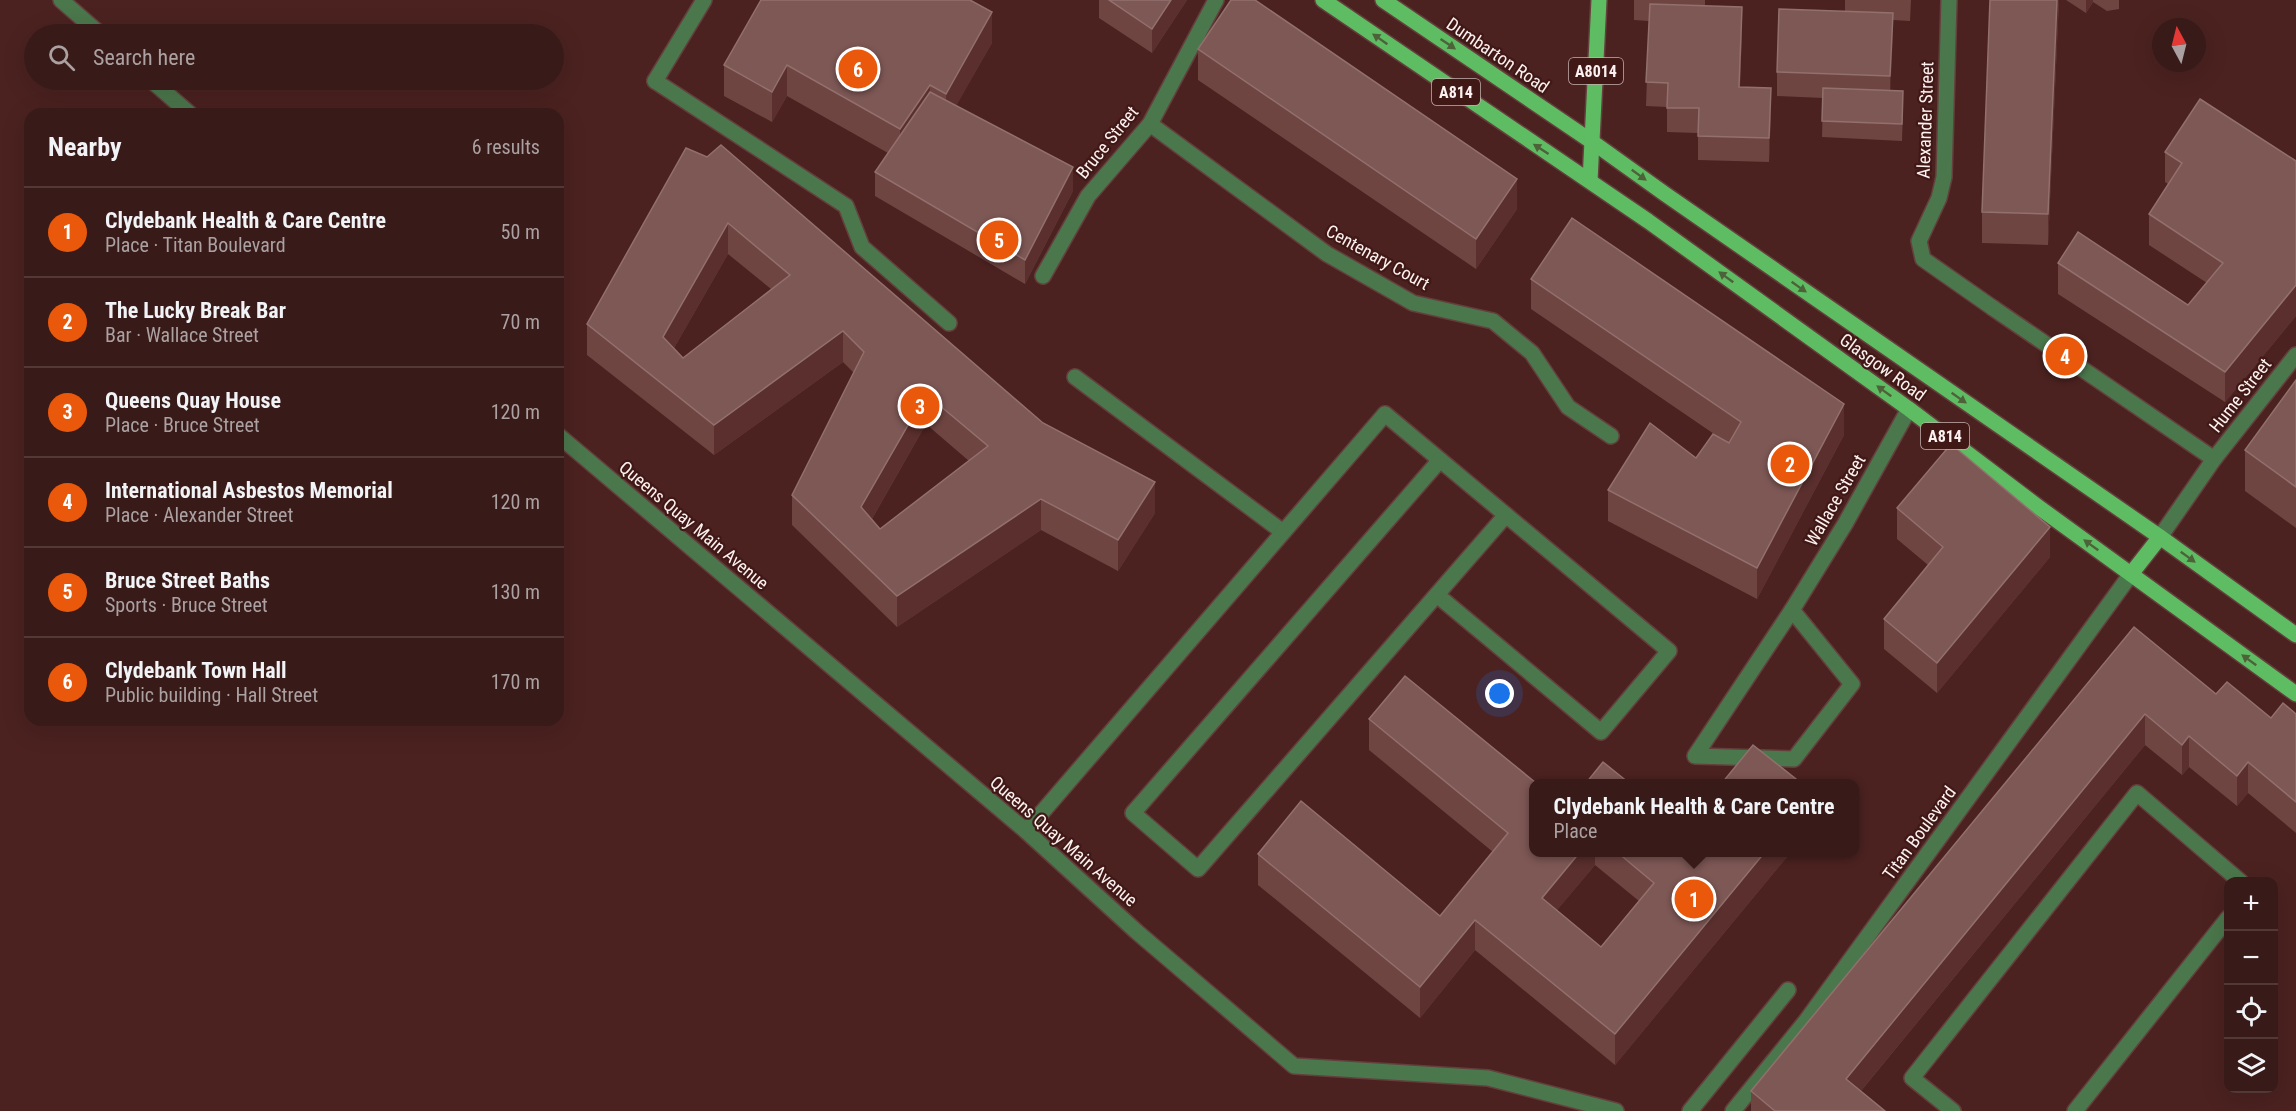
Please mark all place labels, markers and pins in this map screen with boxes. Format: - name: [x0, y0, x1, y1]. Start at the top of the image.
- pin: 6: [838, 46, 878, 92]
- pin: 5: [980, 218, 1018, 262]
- pin: 4: [2046, 334, 2084, 378]
- pin: 3: [900, 384, 940, 428]
- pin: 2: [1770, 442, 1810, 486]
- pin: 1: [1674, 876, 1714, 922]

